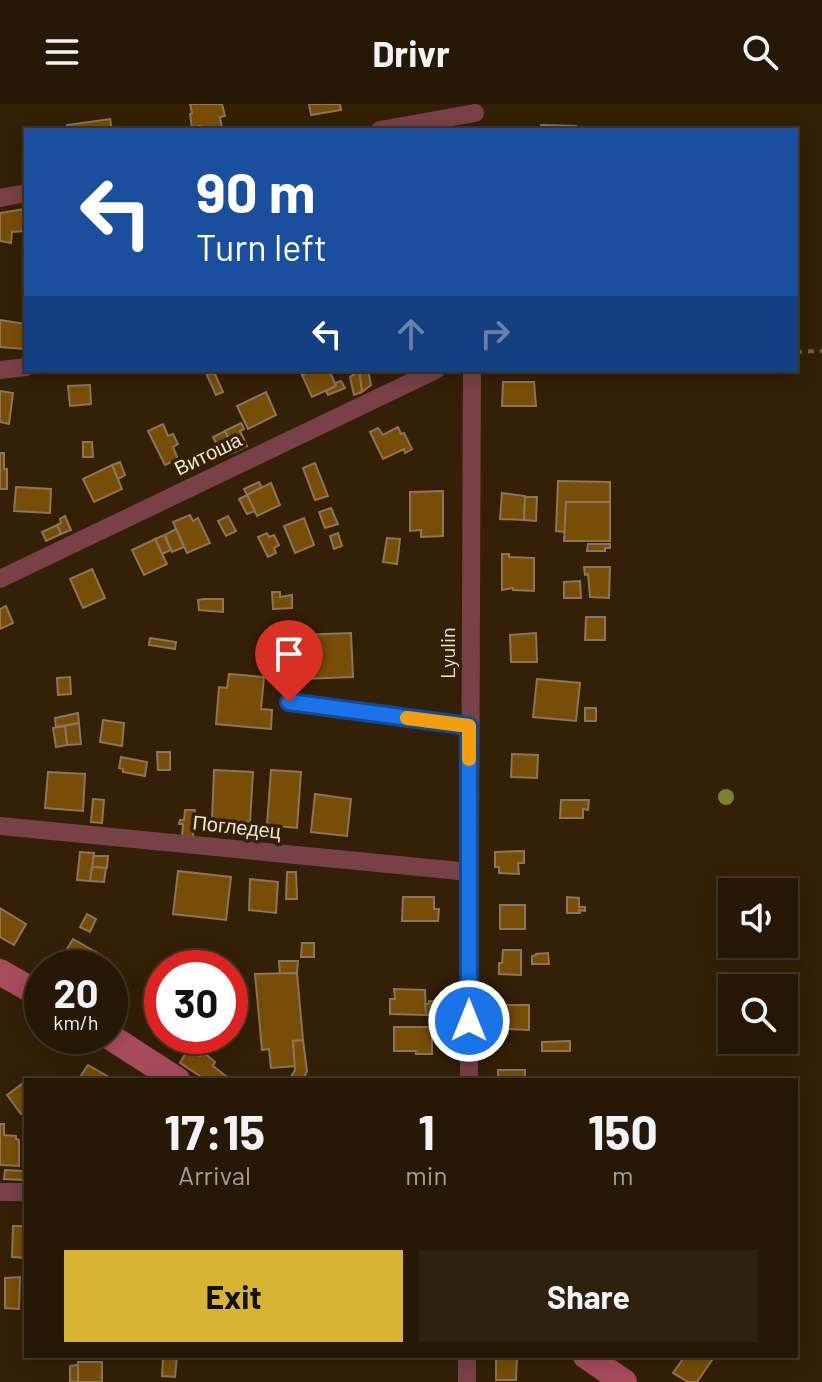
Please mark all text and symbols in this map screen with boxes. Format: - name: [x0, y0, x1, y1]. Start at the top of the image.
- icon: menu: [40, 30, 84, 74]
- icon: search: [738, 30, 782, 74]
- text: Drivr: [372, 31, 450, 74]
- text: 90 m: [196, 157, 316, 224]
- icon: left: [64, 160, 168, 264]
- text: Turn left: [196, 225, 327, 268]
- icon: left: [305, 312, 349, 356]
- icon: ahead: [389, 312, 433, 356]
- icon: right: [473, 312, 517, 356]
- street label: Витоша: [170, 426, 246, 480]
- pin: [255, 620, 323, 702]
- street label: Lyulin: [435, 627, 459, 679]
- icon: arrive: [267, 632, 311, 676]
- street label: Погледец: [192, 809, 283, 843]
- map controls: [718, 878, 798, 1054]
- button: sound: [718, 878, 798, 958]
- speed limit sign: 30: [144, 950, 248, 1054]
- text: 20: [53, 968, 99, 1016]
- button: search: [718, 974, 798, 1054]
- position arrow: [427, 979, 511, 1063]
- text: km/h: [53, 1010, 99, 1034]
- text: 17:15: [164, 1102, 265, 1160]
- text: 1: [418, 1102, 435, 1160]
- text: 150: [588, 1102, 658, 1160]
- text: Arrival: [178, 1159, 251, 1190]
- text: min: [405, 1159, 448, 1190]
- text: m: [612, 1159, 634, 1190]
- button: Exit: [64, 1250, 403, 1342]
- button: Share: [419, 1250, 758, 1342]

